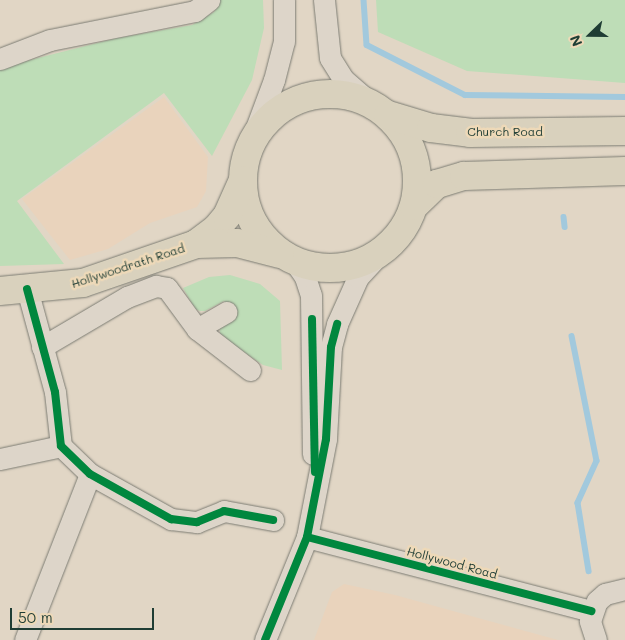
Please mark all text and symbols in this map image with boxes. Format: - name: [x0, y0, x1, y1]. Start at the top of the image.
- north arrow: [565, 10, 615, 60]
- text: N: [565, 32, 586, 49]
- street label: Church Road: [467, 125, 543, 139]
- street label: Hollywoodrath Road: [69, 241, 187, 291]
- street label: Hollywood Road: [405, 544, 499, 582]
- scale bar: [12, 598, 156, 630]
- text: 50 m: [18, 607, 53, 627]

